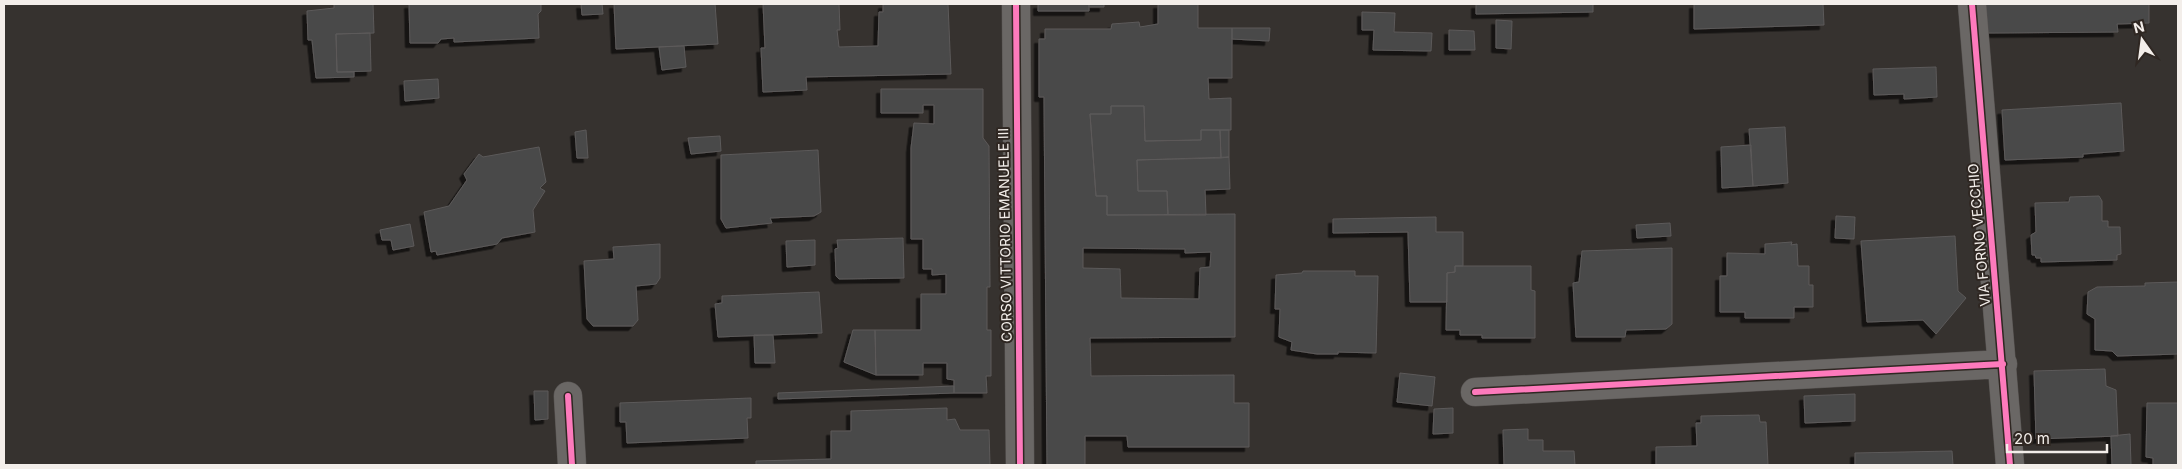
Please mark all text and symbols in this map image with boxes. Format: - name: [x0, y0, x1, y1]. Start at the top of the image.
- north arrow: [2117, 15, 2167, 65]
- text: N: [2132, 17, 2146, 36]
- street label: CORSO VITTORIO EMANUELE III: [994, 128, 1015, 342]
- street label: VIA FORNO VECCHIO: [1964, 163, 1993, 307]
- scale bar: [2007, 422, 2107, 454]
- text: 20 m: [2014, 429, 2050, 448]

